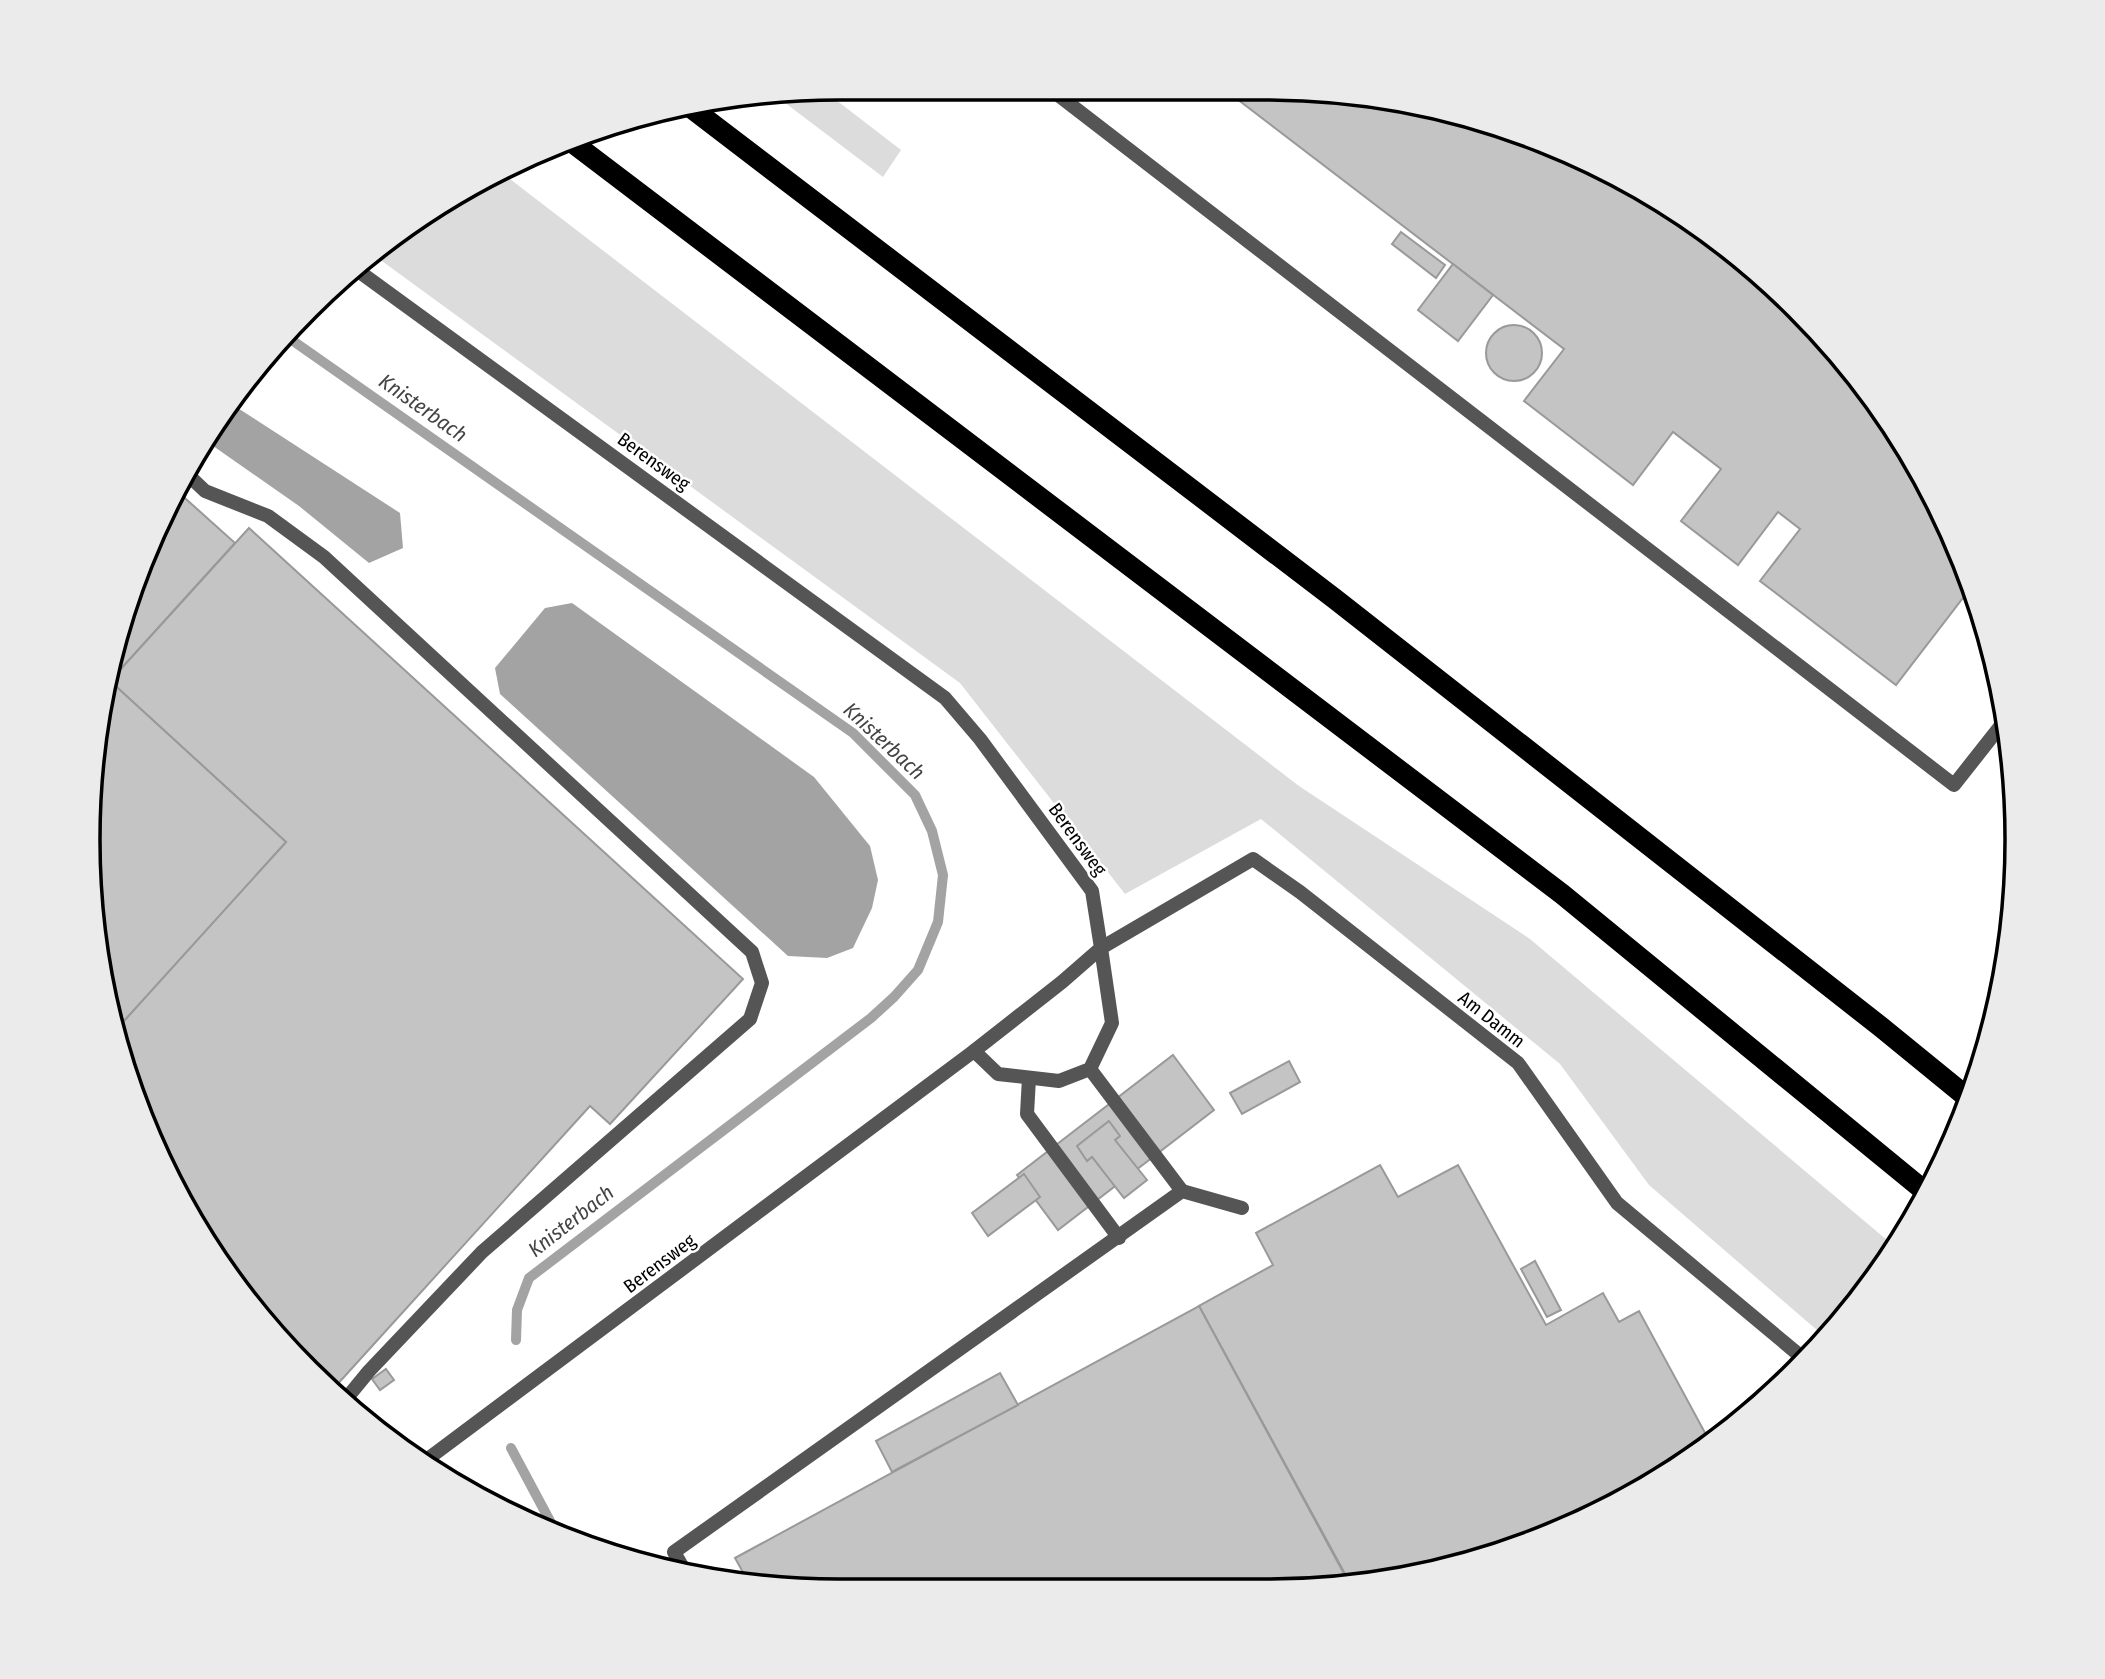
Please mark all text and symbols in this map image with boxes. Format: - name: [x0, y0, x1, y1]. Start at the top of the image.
- water label: Knisterbach: [374, 368, 472, 448]
- street label: Berensweg: [613, 427, 695, 495]
- water label: Knisterbach: [838, 697, 930, 785]
- street label: Berensweg: [1044, 799, 1112, 880]
- street label: Am Damm: [1454, 986, 1530, 1053]
- water label: Knisterbach: [523, 1179, 619, 1263]
- street label: Berensweg: [619, 1229, 700, 1298]

